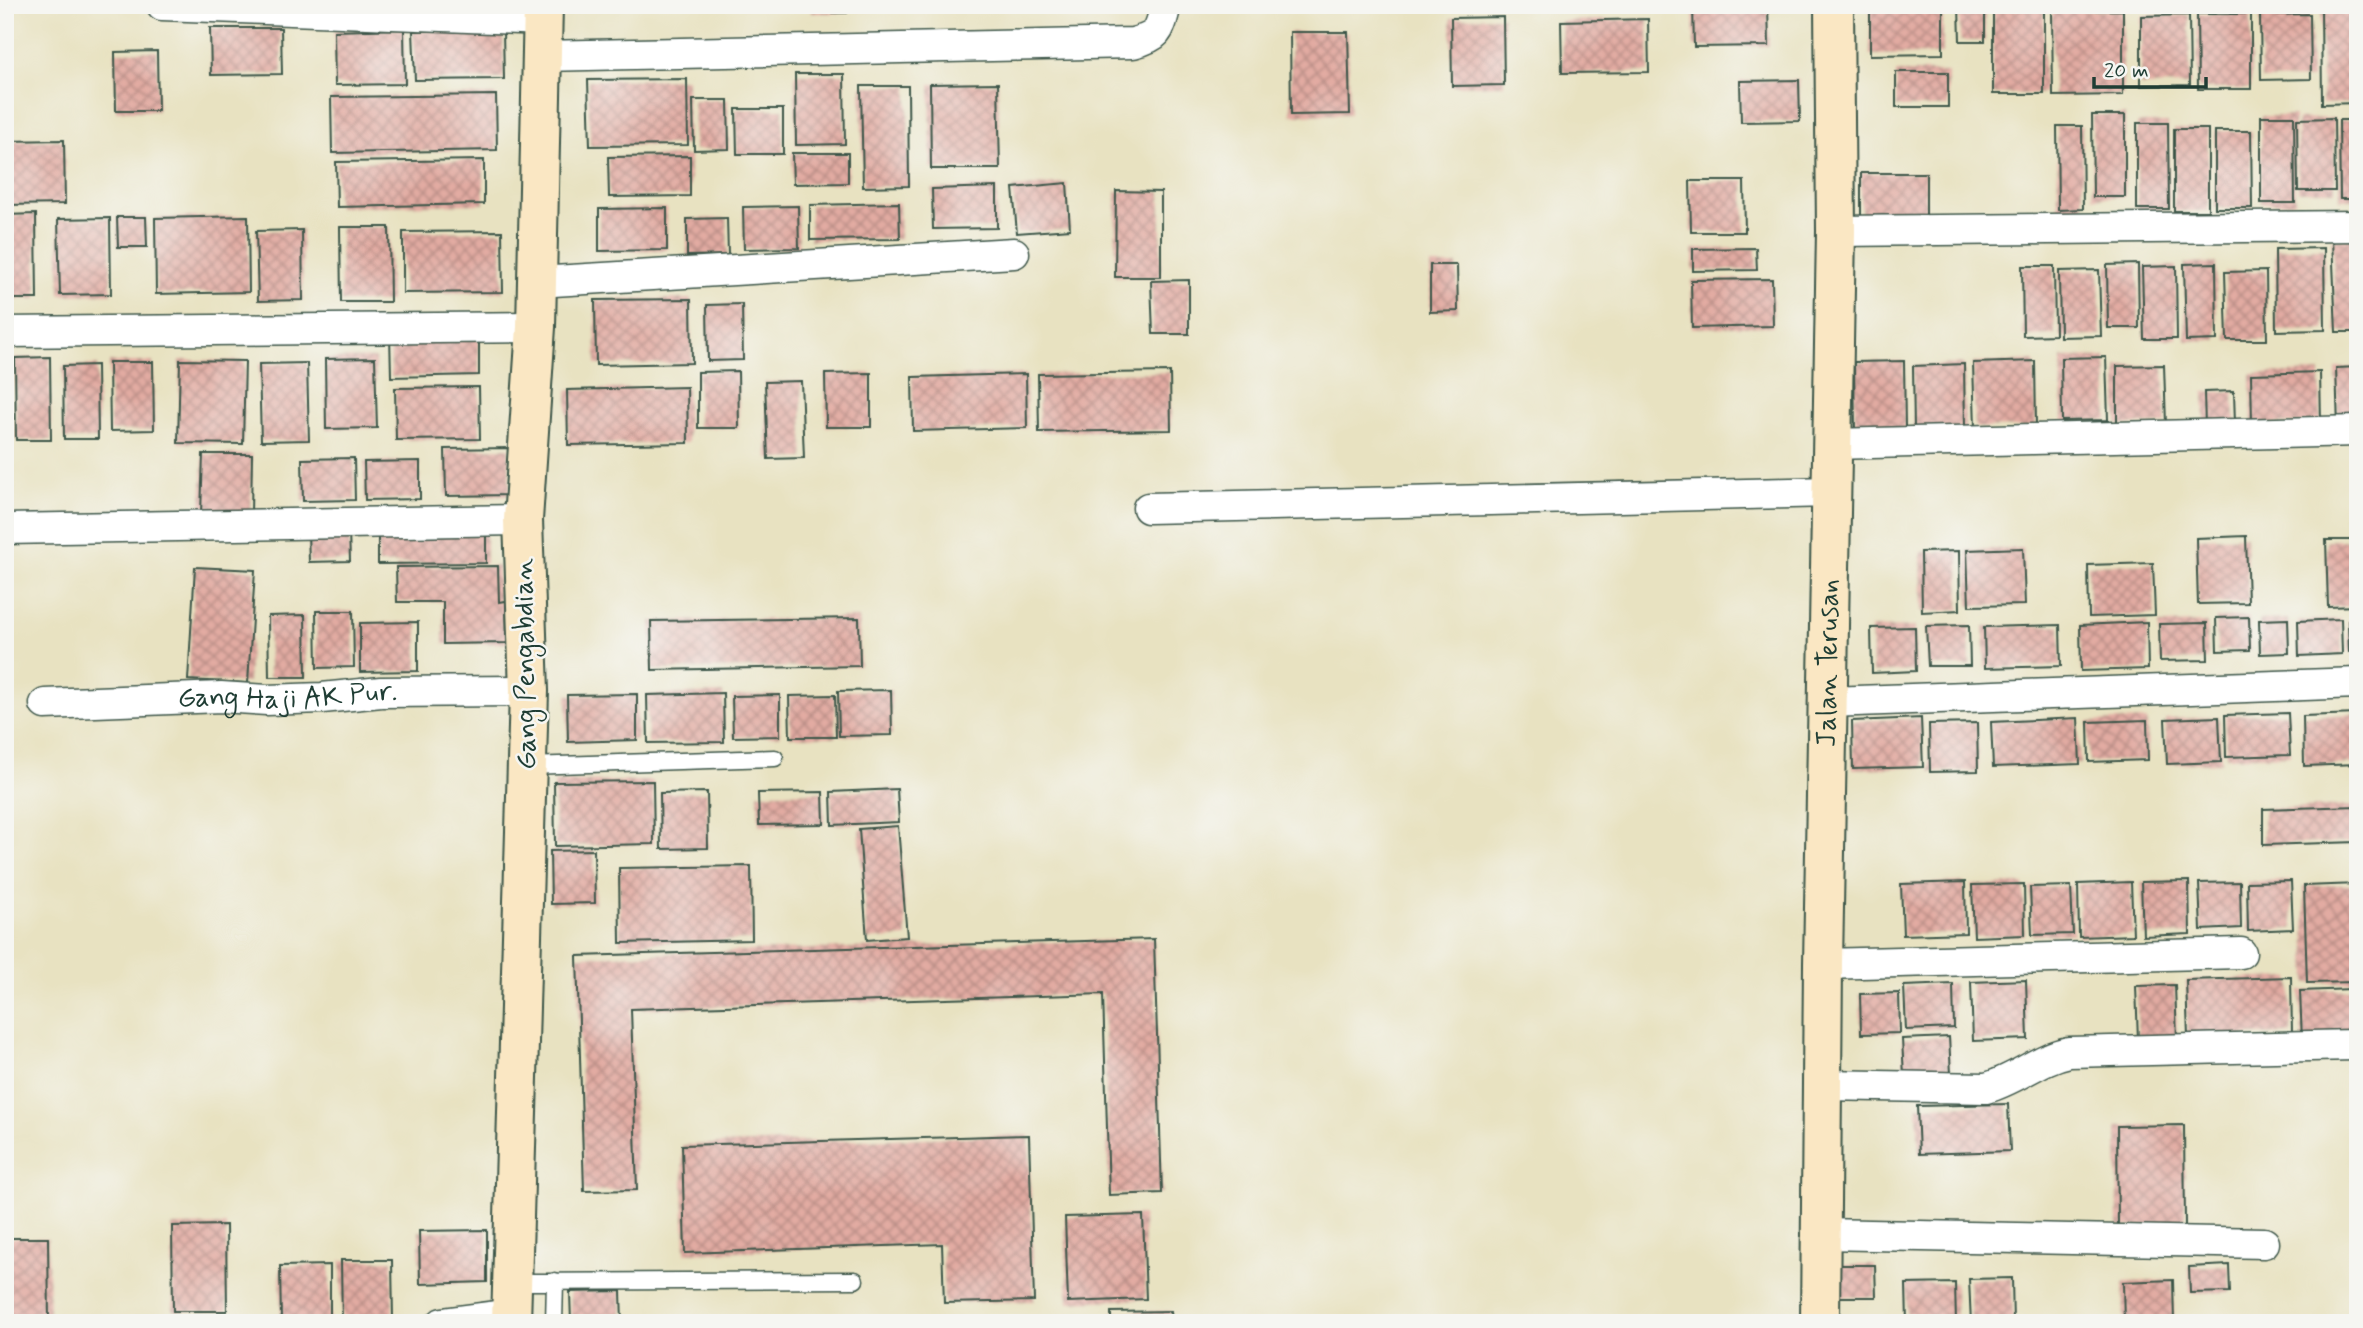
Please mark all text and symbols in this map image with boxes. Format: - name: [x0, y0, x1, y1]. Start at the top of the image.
- scale bar: [2094, 46, 2206, 90]
- text: 20 m: [2104, 57, 2149, 85]
- street label: Gang Pengabdian: [506, 558, 548, 770]
- street label: Jalan Terusan: [1808, 579, 1848, 747]
- street label: Gang Haji AK Pur.: [177, 673, 398, 719]

